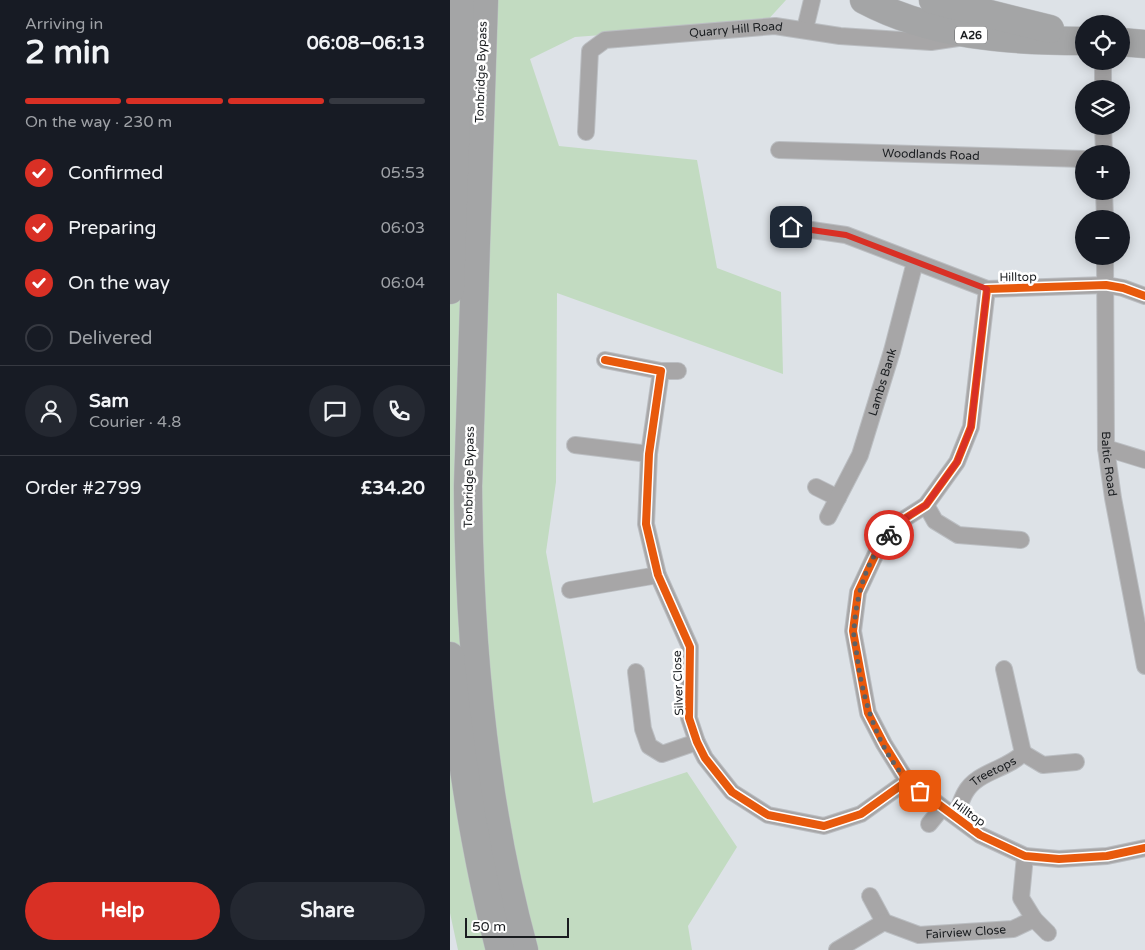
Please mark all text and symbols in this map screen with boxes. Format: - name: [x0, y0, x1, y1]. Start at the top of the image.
- text: Arriving in: [25, 14, 103, 34]
- map controls: [1075, 15, 1130, 265]
- button: locate: [1075, 15, 1130, 70]
- street label: Quarry Hill Road: [689, 19, 784, 40]
- street label: Tonbridge Bypass: [472, 21, 490, 123]
- road number: A26: [955, 26, 987, 44]
- text: 06:08–06:13: [307, 32, 425, 54]
- text: 2 min: [25, 34, 110, 72]
- button: layers: [1075, 80, 1130, 135]
- text: On the way · 230 m: [25, 112, 172, 132]
- button: +: [1075, 145, 1130, 200]
- street label: Woodlands Road: [882, 146, 980, 163]
- icon: check: [25, 159, 53, 187]
- text: Confirmed: [68, 162, 163, 184]
- text: 05:53: [381, 163, 425, 183]
- pin: [770, 206, 812, 248]
- button: −: [1075, 210, 1130, 265]
- icon: home: [777, 213, 805, 241]
- icon: check: [25, 214, 53, 242]
- text: Preparing: [68, 217, 157, 239]
- text: 06:03: [381, 218, 425, 238]
- icon: check: [25, 269, 53, 297]
- street label: Hilltop: [999, 270, 1037, 284]
- text: On the way: [68, 272, 170, 294]
- text: 06:04: [381, 273, 425, 293]
- text: Delivered: [68, 327, 153, 349]
- street label: Lambs Bank: [865, 346, 900, 418]
- button: person: [25, 385, 77, 437]
- button: chat: [309, 385, 361, 437]
- button: phone: [373, 385, 425, 437]
- text: Sam: [89, 390, 129, 412]
- text: Courier · 4.8: [89, 412, 181, 432]
- street label: Tonbridge Bypass: [461, 426, 477, 528]
- street label: Baltic Road: [1099, 431, 1120, 497]
- text: Order #2799: [25, 477, 142, 499]
- text: £34.20: [361, 477, 425, 499]
- courier: [864, 510, 914, 560]
- icon: bike: [875, 521, 903, 549]
- street label: Silver Close: [670, 650, 686, 716]
- street label: Treetops: [967, 754, 1019, 789]
- pin: [899, 770, 941, 812]
- icon: bag: [906, 777, 934, 805]
- street label: Hilltop: [950, 797, 988, 829]
- button: Help: [25, 882, 220, 940]
- button: Share: [230, 882, 425, 940]
- scale bar: [465, 915, 569, 938]
- text: 50 m: [472, 918, 506, 935]
- street label: Fairview Close: [925, 922, 1007, 942]

